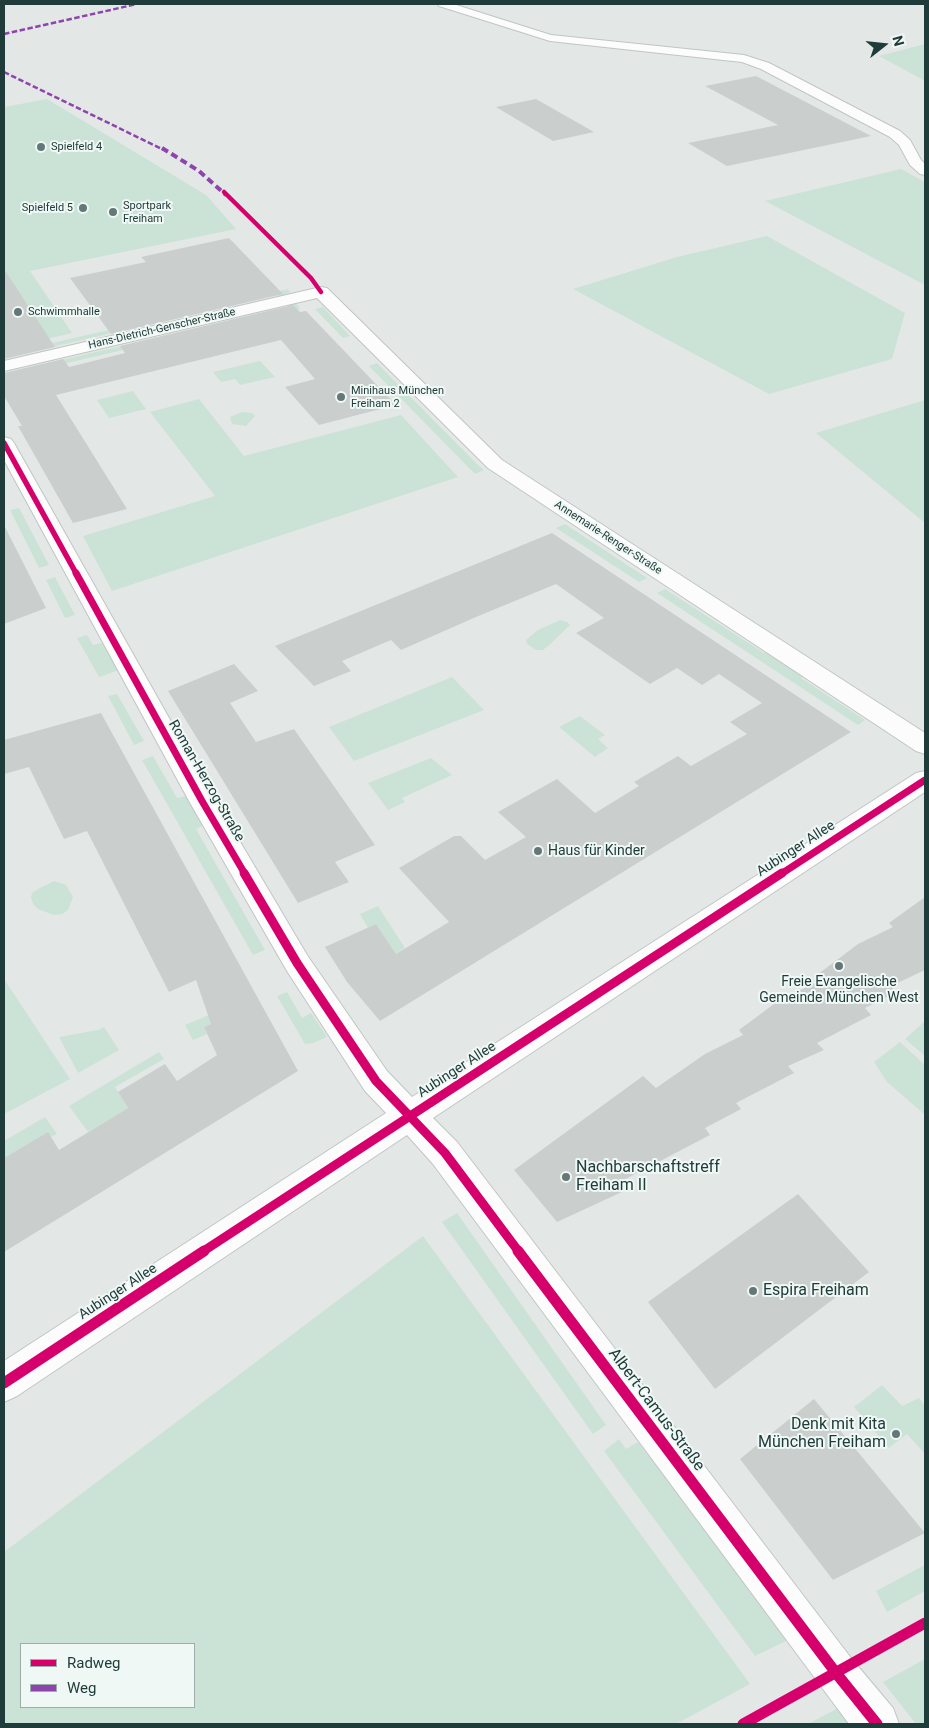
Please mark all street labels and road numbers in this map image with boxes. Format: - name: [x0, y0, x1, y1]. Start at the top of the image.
- street label: Hans-Dietrich-Genscher-Straße: [87, 306, 237, 352]
- street label: Annemarie-Renger-Straße: [552, 498, 664, 578]
- street label: Roman-Herzog-Straße: [164, 717, 248, 845]
- street label: Aubinger Allee: [754, 817, 838, 881]
- street label: Aubinger Allee: [415, 1038, 499, 1102]
- street label: Aubinger Allee: [76, 1260, 160, 1324]
- street label: Albert-Camus-Straße: [604, 1345, 708, 1475]

